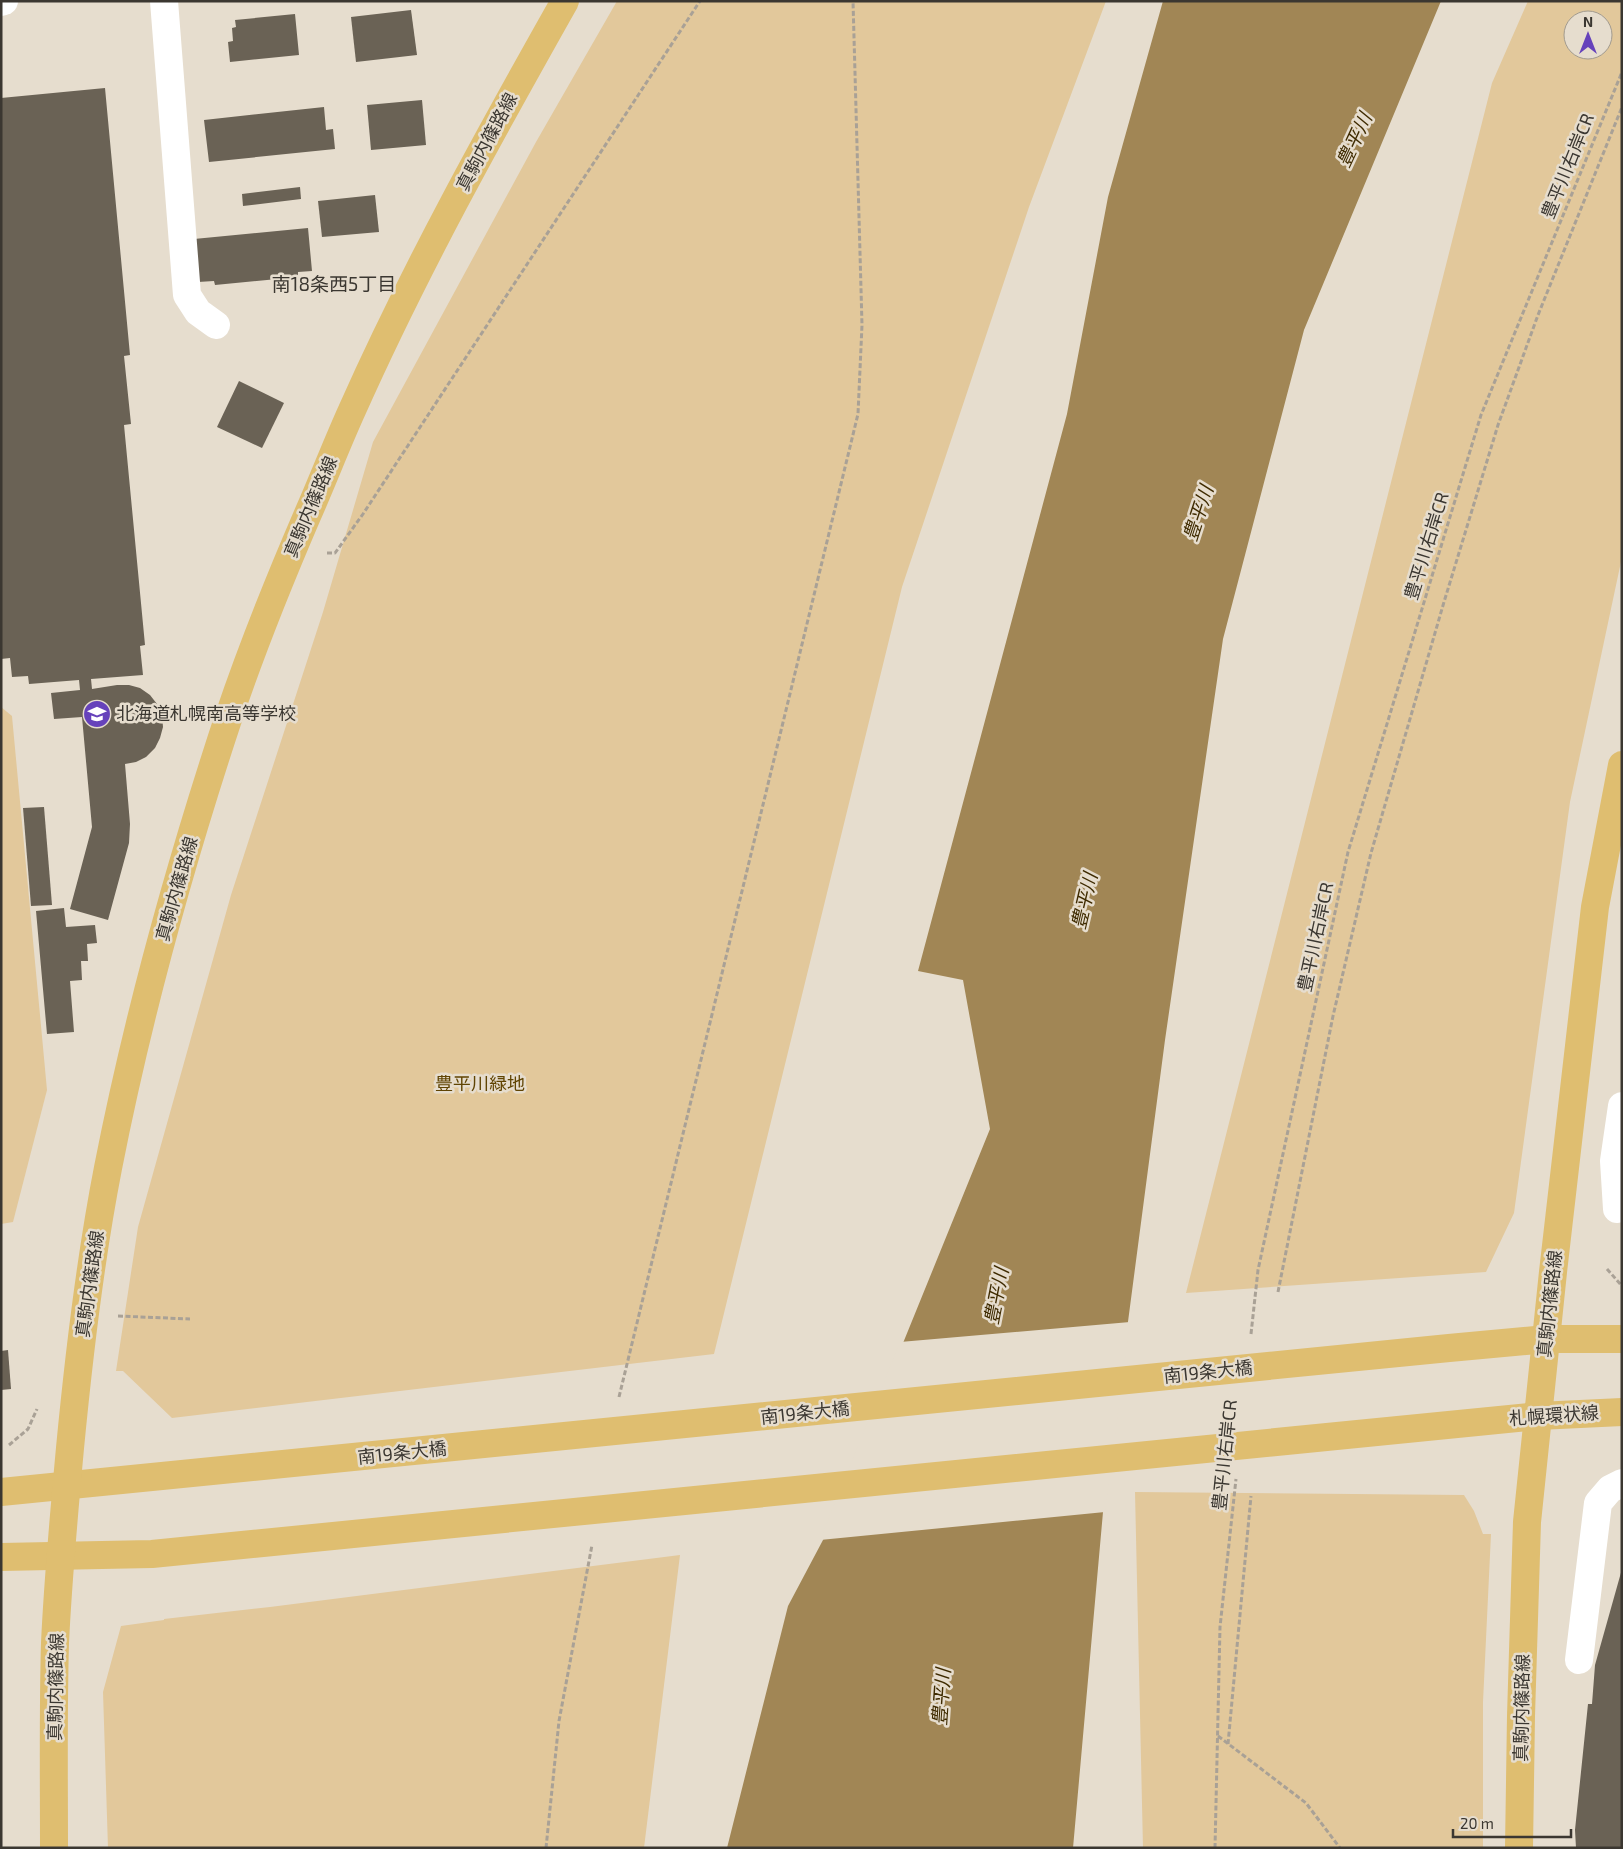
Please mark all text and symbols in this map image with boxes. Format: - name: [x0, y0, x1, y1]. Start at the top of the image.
- north arrow: [1563, 10, 1613, 60]
- text: N: [1583, 13, 1593, 30]
- street label: 真駒内篠路線: [451, 89, 521, 194]
- water label: 豊平川: [1331, 107, 1377, 170]
- street label: 豊平川右岸CR: [1536, 110, 1598, 221]
- district label: 南18条西5丁目: [272, 272, 396, 295]
- street label: 真駒内篠路線: [279, 453, 341, 561]
- water label: 豊平川: [1178, 480, 1218, 544]
- street label: 豊平川右岸CR: [1399, 489, 1453, 602]
- school or university icon: 北海道札幌南高等学校: [82, 699, 112, 729]
- place label: 北海道札幌南高等学校: [116, 702, 296, 724]
- street label: 真駒内篠路線: [151, 834, 201, 944]
- water label: 豊平川: [1066, 869, 1102, 931]
- street label: 豊平川右岸CR: [1293, 880, 1337, 994]
- park label: 豊平川緑地: [435, 1072, 525, 1094]
- street label: 真駒内篠路線: [71, 1229, 107, 1339]
- street label: 真駒内篠路線: [1532, 1249, 1566, 1359]
- water label: 豊平川: [979, 1264, 1013, 1326]
- street label: 南19条大橋: [1162, 1355, 1254, 1387]
- street label: 南19条大橋: [759, 1396, 851, 1428]
- street label: 豊平川右岸CR: [1207, 1398, 1241, 1511]
- street label: 札幌環状線: [1508, 1401, 1600, 1429]
- street label: 南19条大橋: [356, 1436, 448, 1468]
- street label: 真駒内篠路線: [43, 1633, 67, 1741]
- street label: 真駒内篠路線: [1509, 1654, 1533, 1762]
- water label: 豊平川: [927, 1666, 954, 1726]
- scale bar: [1453, 1806, 1570, 1838]
- text: 20 m: [1460, 1814, 1494, 1832]

